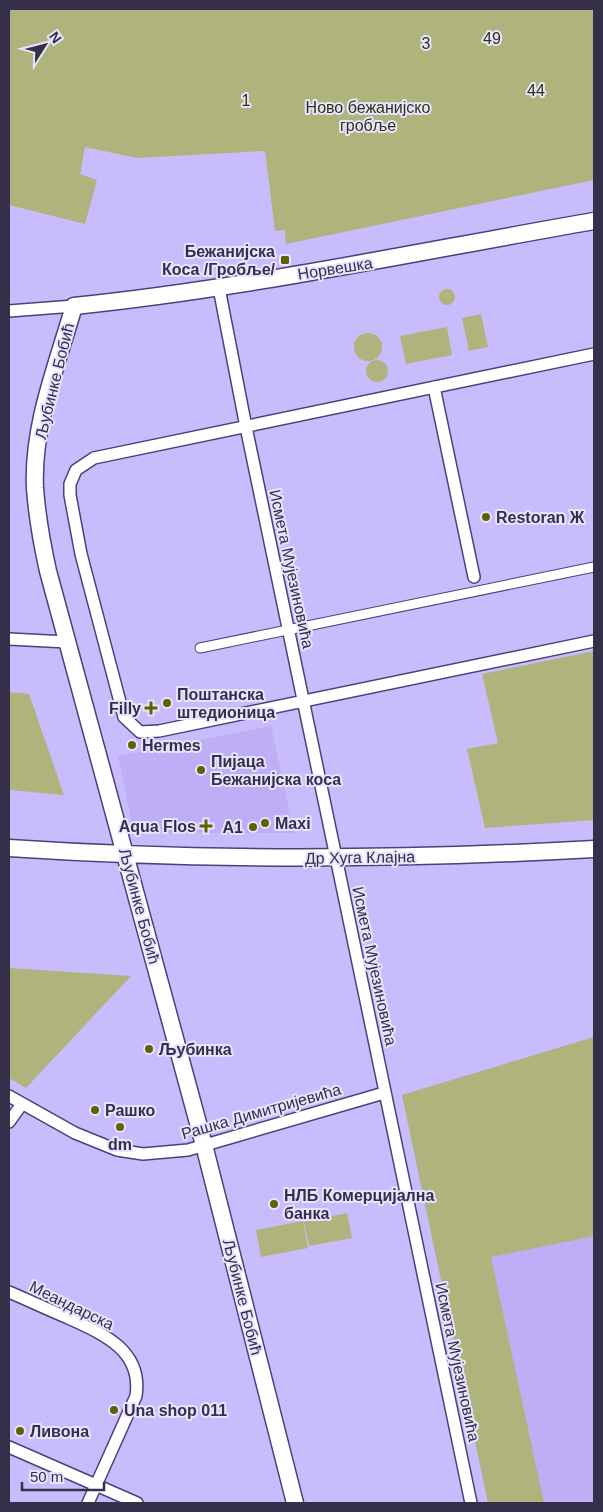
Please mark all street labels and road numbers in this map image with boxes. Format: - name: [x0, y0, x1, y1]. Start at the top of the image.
- street label: Норвешка: [296, 254, 374, 283]
- street label: Љубинке Бобић: [32, 321, 77, 441]
- street label: Исмета Мујезиновића: [266, 488, 317, 650]
- street label: Љубинке Бобић: [116, 846, 163, 966]
- street label: Др Хуга Клајна: [305, 848, 415, 867]
- street label: Исмета Мујезиновића: [349, 885, 400, 1047]
- street label: Рашка Димитријевића: [179, 1081, 343, 1142]
- street label: Љубинке Бобић: [220, 1237, 265, 1357]
- street label: Меандарска: [27, 1278, 117, 1333]
- street label: Исмета Мујезиновића: [432, 1281, 483, 1443]

